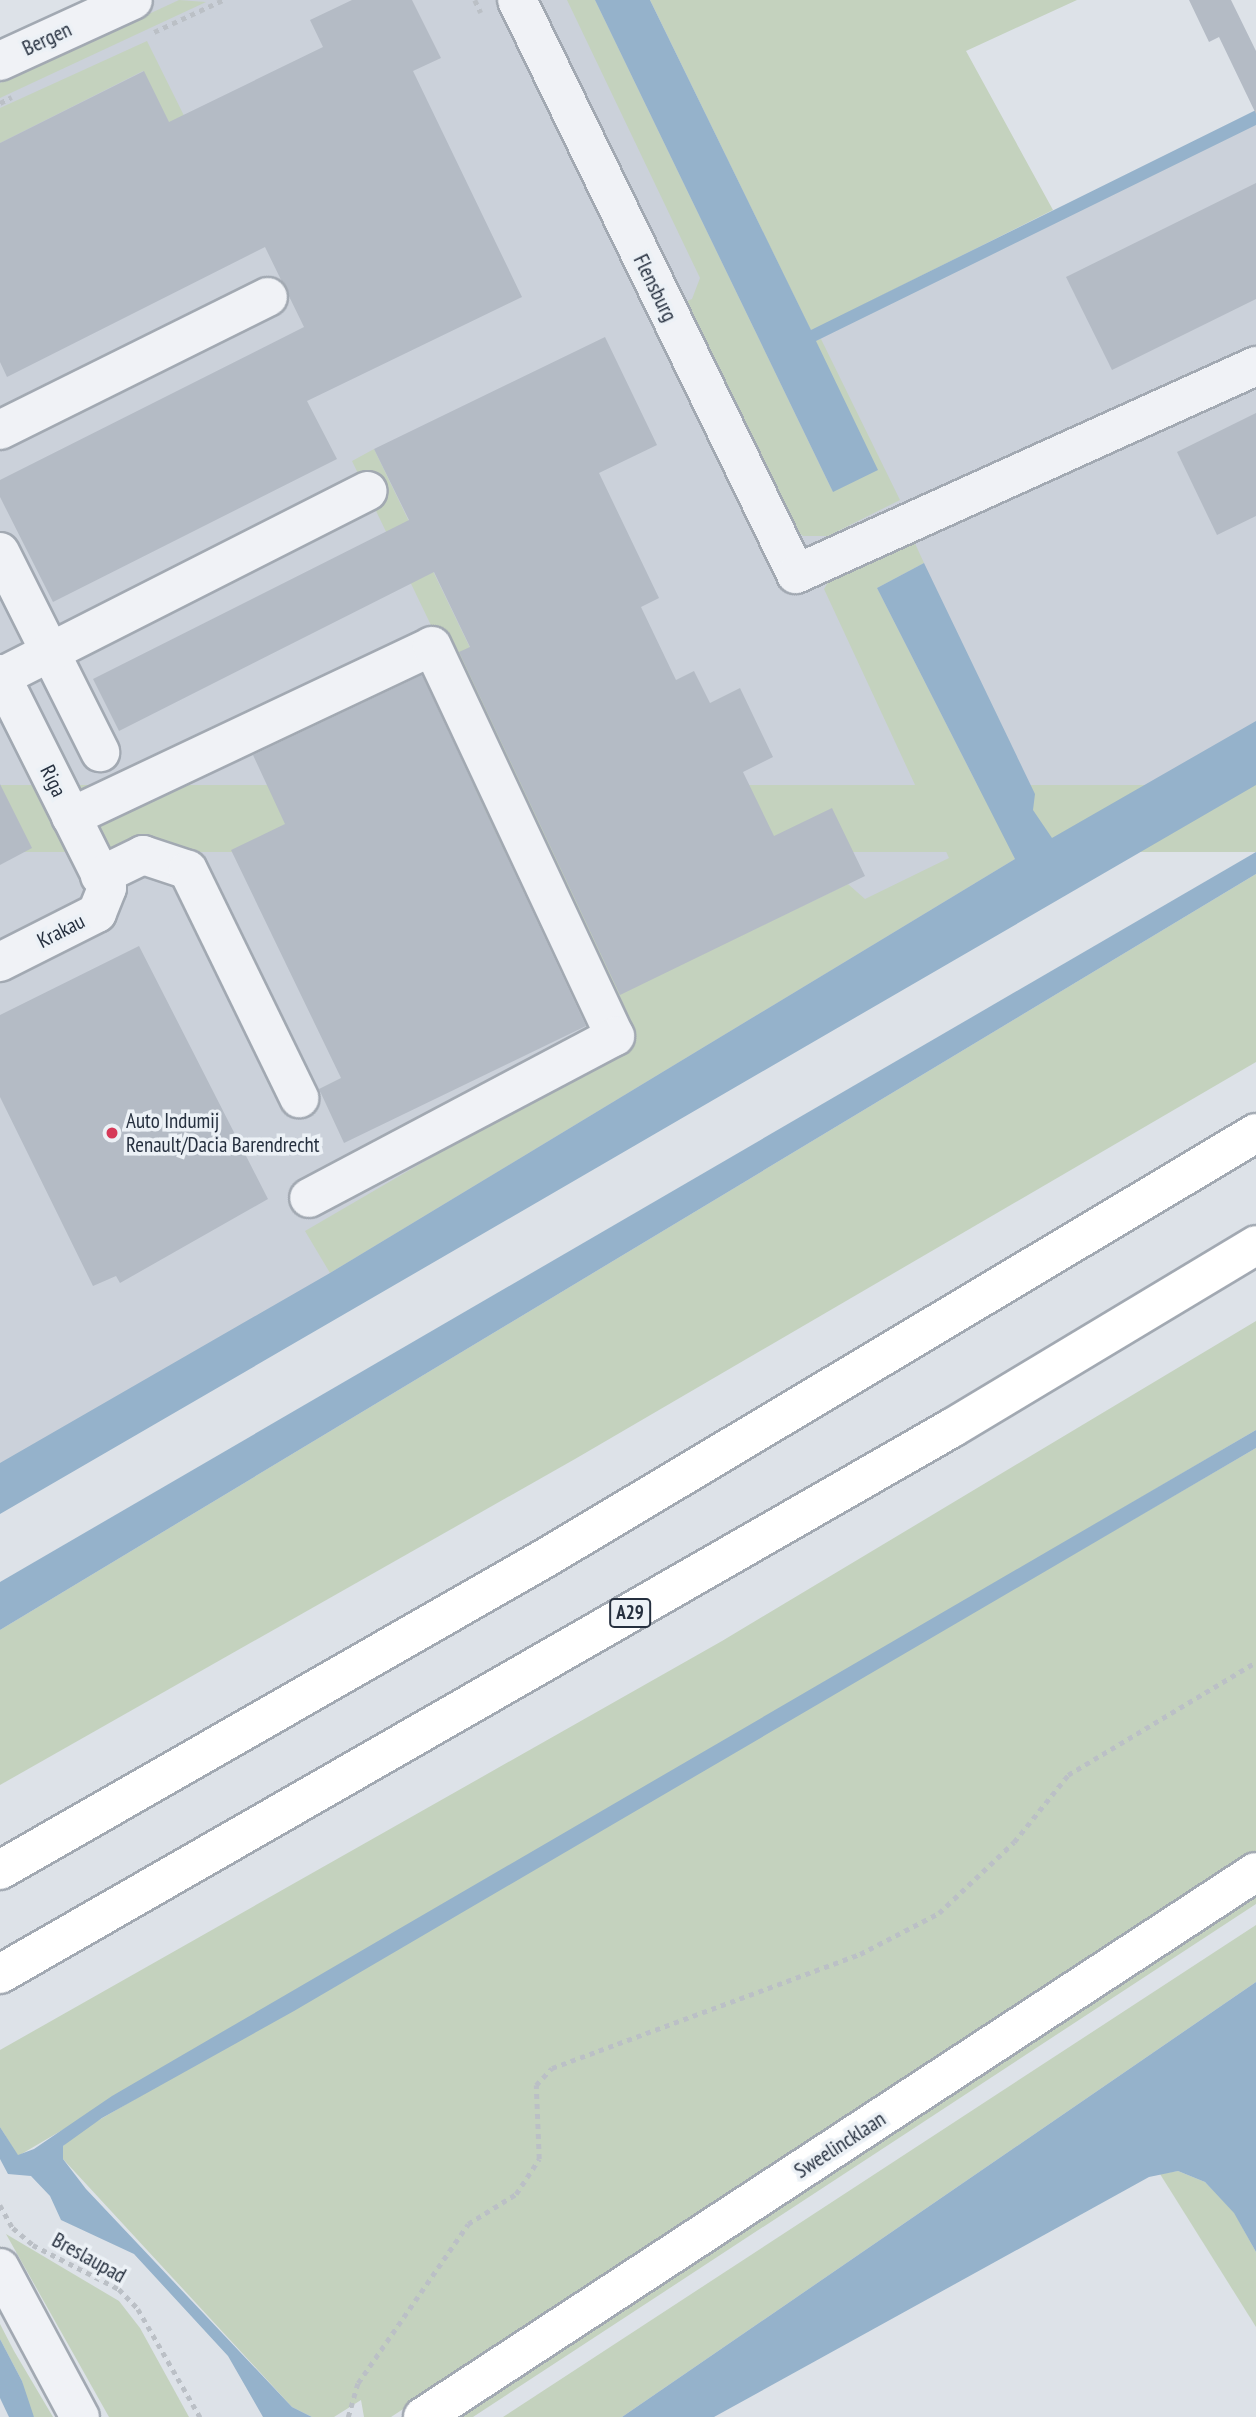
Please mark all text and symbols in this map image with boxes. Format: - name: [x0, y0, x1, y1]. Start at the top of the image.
- street label: Bergen: [18, 17, 76, 61]
- street label: Flensburg: [628, 250, 682, 326]
- street label: Riga: [35, 761, 71, 801]
- street label: Krakau: [33, 908, 89, 954]
- place label: Auto Indumij Renault/Dacia Barendrecht: [126, 1108, 320, 1158]
- marker: Auto Indumij Renault/Dacia Barendrecht: [104, 1125, 120, 1141]
- road number: A29: [609, 1597, 651, 1628]
- street label: Sweelincklaan: [790, 2106, 890, 2184]
- street label: Breslaupad: [48, 2227, 130, 2289]

